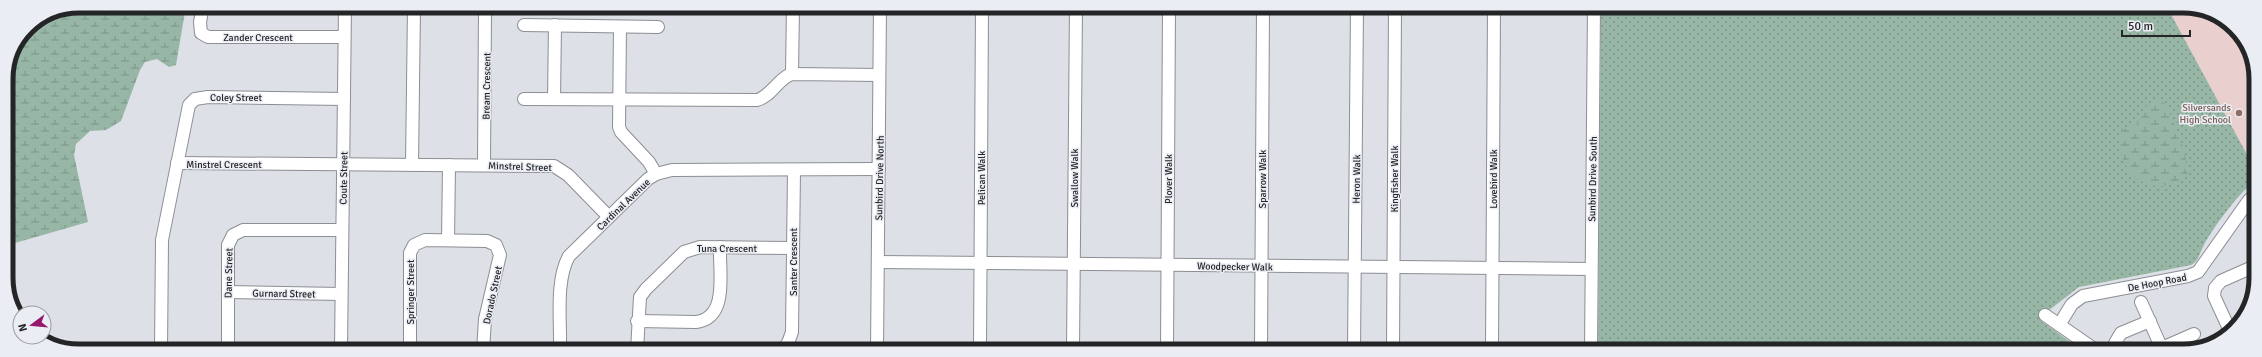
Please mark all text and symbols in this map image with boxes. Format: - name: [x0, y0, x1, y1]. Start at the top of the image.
- scale bar: [2122, 12, 2190, 38]
- text: 50 m: [2128, 19, 2153, 34]
- street label: Zander Crescent: [223, 32, 293, 44]
- street label: Bream Crescent: [480, 52, 494, 120]
- street label: Coley Street: [210, 92, 262, 104]
- place label: Silversands High School: [2180, 102, 2232, 126]
- marker: Silversands High School: [2234, 108, 2244, 118]
- street label: Sunbird Drive North: [873, 135, 887, 221]
- street label: Sunbird Drive South: [1586, 136, 1600, 222]
- street label: Kingfisher Walk: [1389, 145, 1401, 213]
- street label: Swallow Walk: [1069, 149, 1081, 207]
- street label: Lovebird Walk: [1488, 149, 1500, 209]
- street label: Sparrow Walk: [1257, 150, 1269, 208]
- street label: Coute Street: [338, 151, 350, 205]
- street label: Pelican Walk: [976, 151, 988, 205]
- street label: Plover Walk: [1163, 154, 1175, 204]
- street label: Heron Walk: [1351, 154, 1363, 204]
- street label: Minstrel Crescent: [186, 159, 262, 171]
- street label: Minstrel Street: [488, 160, 553, 174]
- street label: Cardinal Avenue: [595, 176, 653, 233]
- street label: Santer Crescent: [788, 228, 800, 296]
- street label: Tuna Crescent: [697, 243, 757, 255]
- street label: Dane Street: [223, 247, 235, 298]
- street label: Springer Street: [405, 259, 417, 325]
- street label: Woodpecker Walk: [1197, 260, 1273, 274]
- street label: Dorado Street: [481, 265, 505, 325]
- street label: De Hoop Road: [2127, 271, 2188, 295]
- street label: Gurnard Street: [252, 287, 316, 301]
- north arrow: [12, 305, 52, 345]
- text: N: [16, 322, 30, 333]

